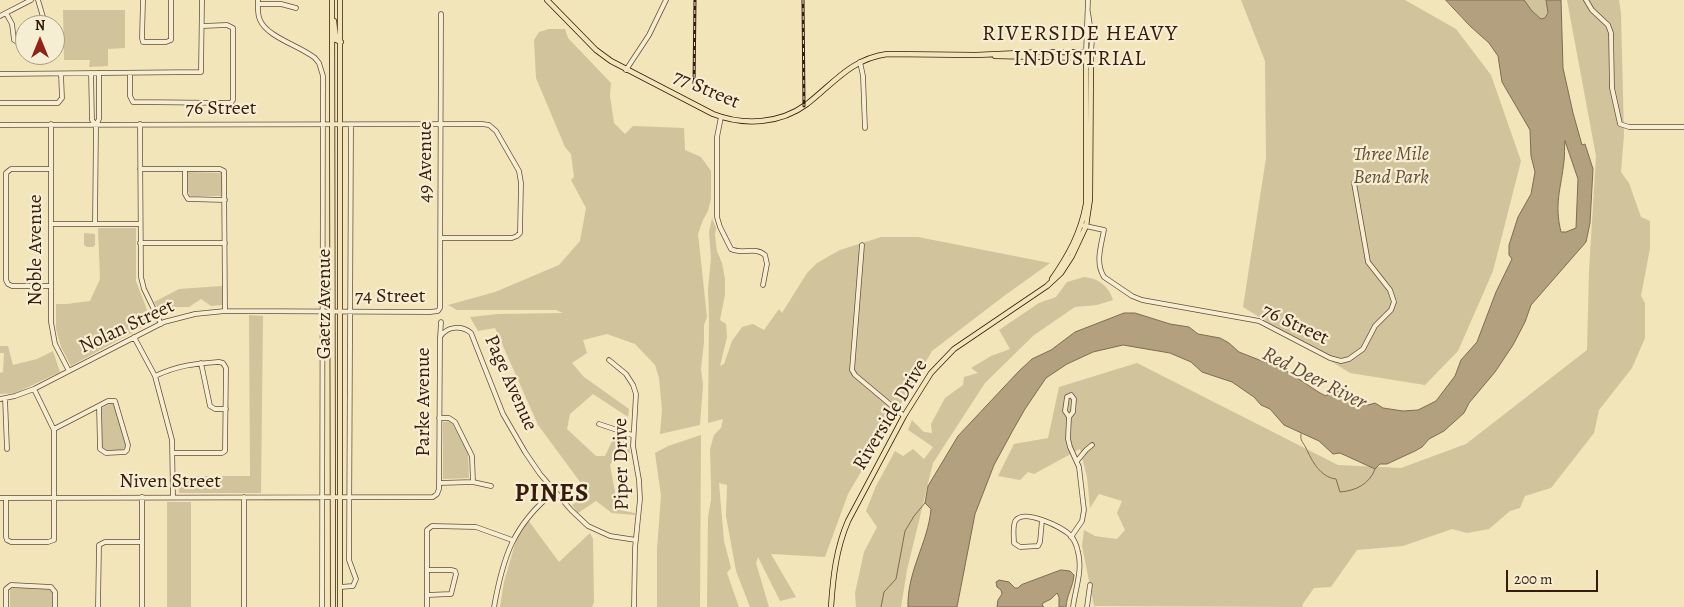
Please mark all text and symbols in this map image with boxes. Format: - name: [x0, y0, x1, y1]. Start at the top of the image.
- north arrow: [15, 15, 65, 65]
- text: N: [35, 16, 45, 35]
- district label: RIVERSIDE HEAVY INDUSTRIAL: [980, 22, 1180, 74]
- street label: 77 Street: [669, 65, 743, 115]
- street label: 76 Street: [186, 97, 256, 121]
- street label: 49 Avenue: [414, 121, 438, 203]
- park label: Three Mile Bend Park: [1353, 143, 1429, 190]
- street label: Noble Avenue: [24, 194, 48, 306]
- street label: Gaetz Avenue: [313, 249, 337, 359]
- street label: 74 Street: [355, 285, 425, 309]
- street label: Nolan Street: [76, 295, 178, 359]
- street label: 76 Street: [1258, 299, 1332, 351]
- street label: Page Avenue: [478, 331, 542, 435]
- water label: Red Deer River: [1258, 342, 1370, 416]
- street label: Parke Avenue: [412, 347, 436, 457]
- street label: Riverside Drive: [848, 355, 934, 475]
- street label: Piper Drive: [609, 418, 635, 510]
- street label: Niven Street: [119, 470, 221, 494]
- district label: PINES: [514, 480, 590, 510]
- scale bar: [1509, 560, 1602, 592]
- text: 200 m: [1514, 569, 1553, 589]

